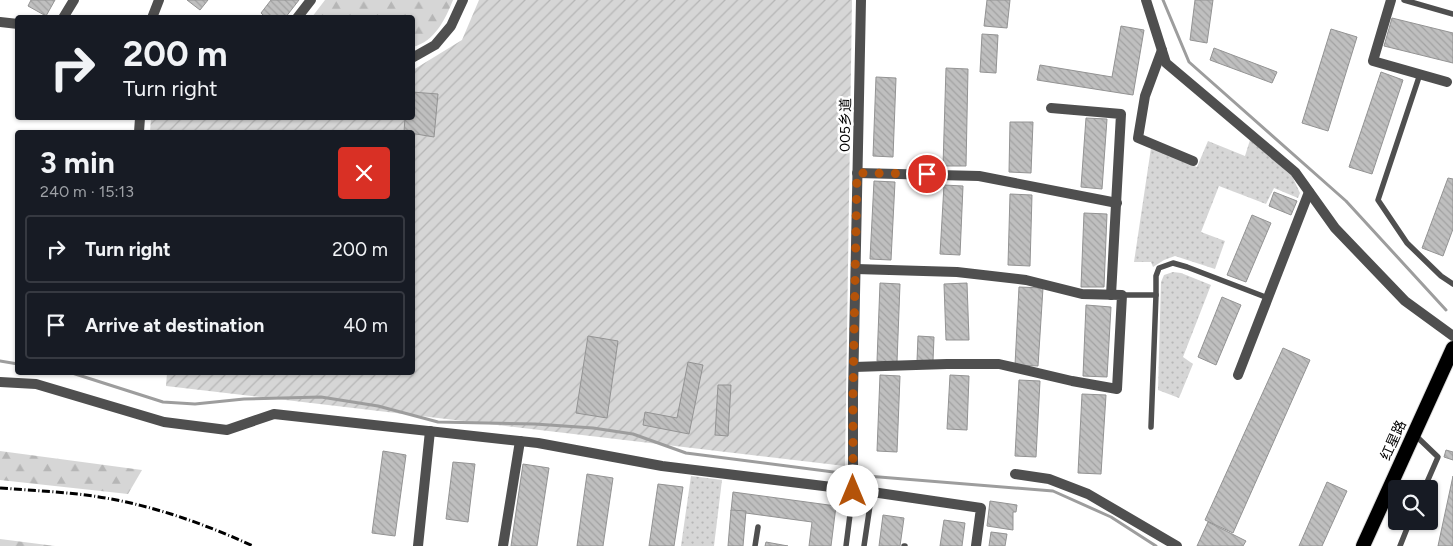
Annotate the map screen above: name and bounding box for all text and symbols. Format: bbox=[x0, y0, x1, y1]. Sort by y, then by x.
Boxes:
text: 200 m bbox=[123, 33, 227, 75]
icon: right bbox=[40, 35, 105, 100]
text: Turn right bbox=[123, 75, 218, 102]
street label: 005乡道 bbox=[837, 98, 854, 152]
text: 3 min bbox=[40, 144, 115, 181]
button: close bbox=[338, 147, 390, 199]
pin bbox=[906, 153, 948, 195]
icon: arrive bbox=[913, 160, 941, 188]
text: 240 m · 15:13 bbox=[40, 182, 134, 201]
icon: right bbox=[42, 235, 70, 263]
text: Turn right bbox=[85, 238, 171, 261]
text: 200 m bbox=[332, 238, 388, 261]
icon: arrive bbox=[42, 311, 70, 339]
text: Arrive at destination bbox=[85, 314, 264, 337]
text: 40 m bbox=[343, 314, 388, 337]
street label: 红星路 bbox=[1377, 418, 1410, 463]
position arrow bbox=[826, 464, 878, 516]
map controls bbox=[1388, 480, 1438, 530]
button: search bbox=[1388, 480, 1438, 530]

